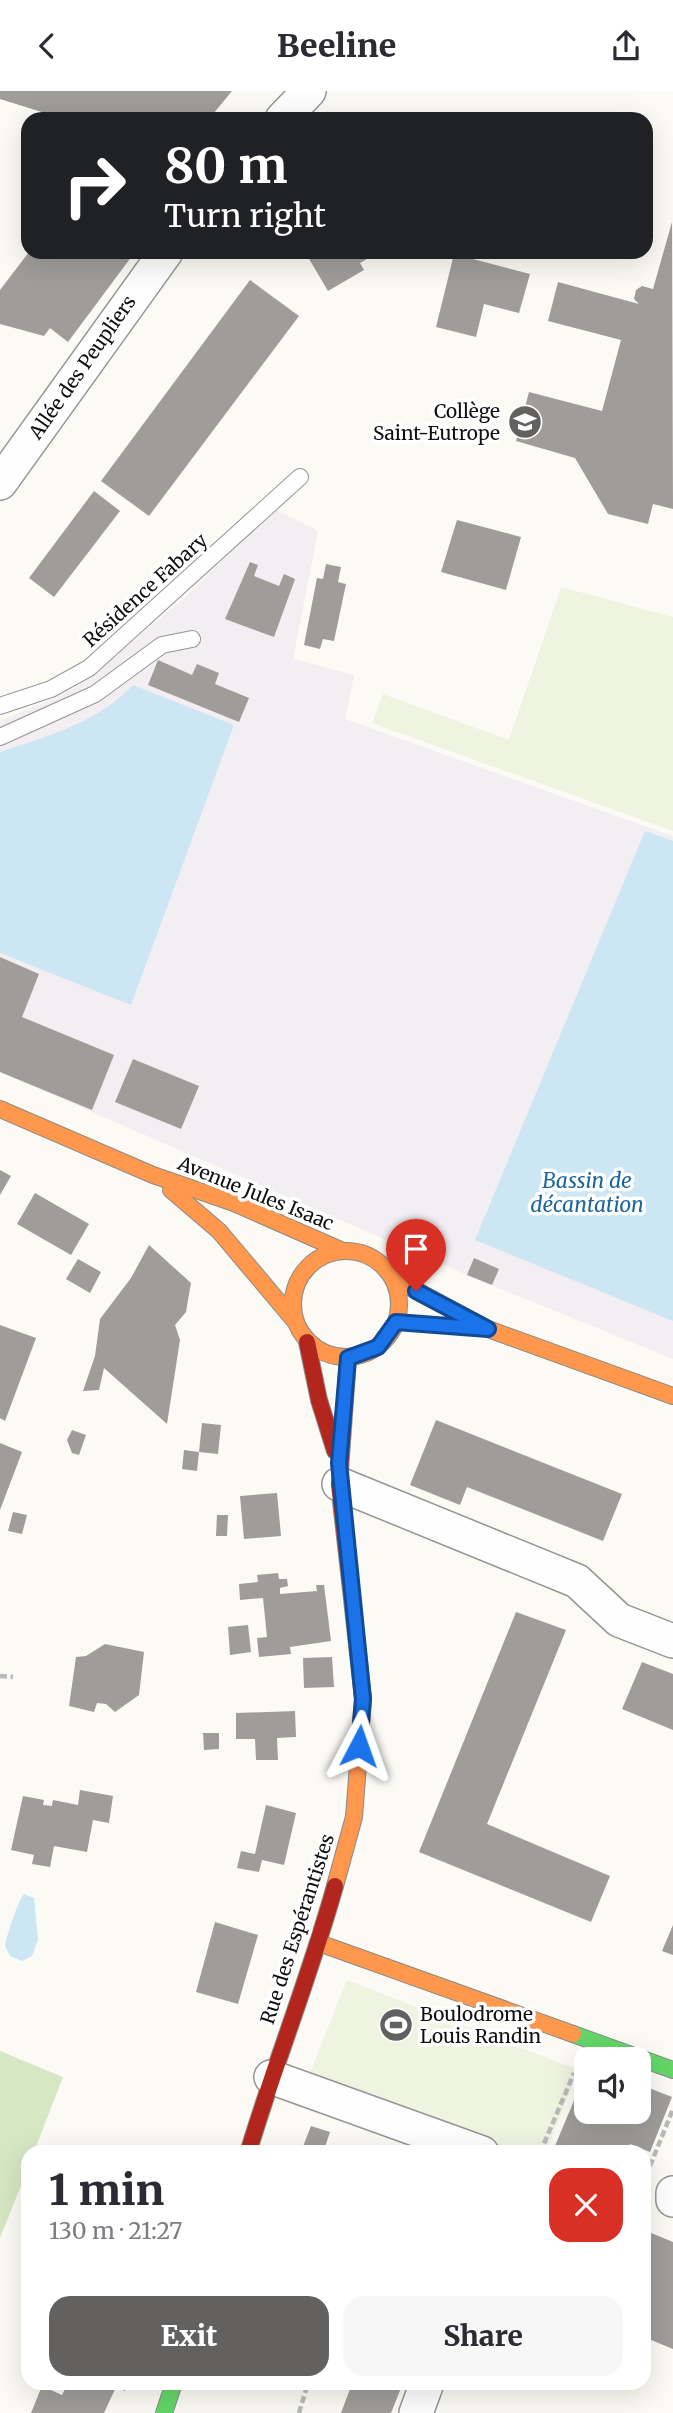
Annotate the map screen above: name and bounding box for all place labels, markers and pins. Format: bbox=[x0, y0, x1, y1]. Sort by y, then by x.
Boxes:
place label: Collège Saint-Eutrope bbox=[373, 399, 500, 445]
school or university icon: Collège Saint-Eutrope bbox=[506, 403, 544, 441]
pin bbox=[386, 1219, 446, 1291]
place label: Boulodrome Louis Randin bbox=[420, 2002, 542, 2048]
sports icon: Boulodrome Louis Randin bbox=[377, 2006, 415, 2044]

